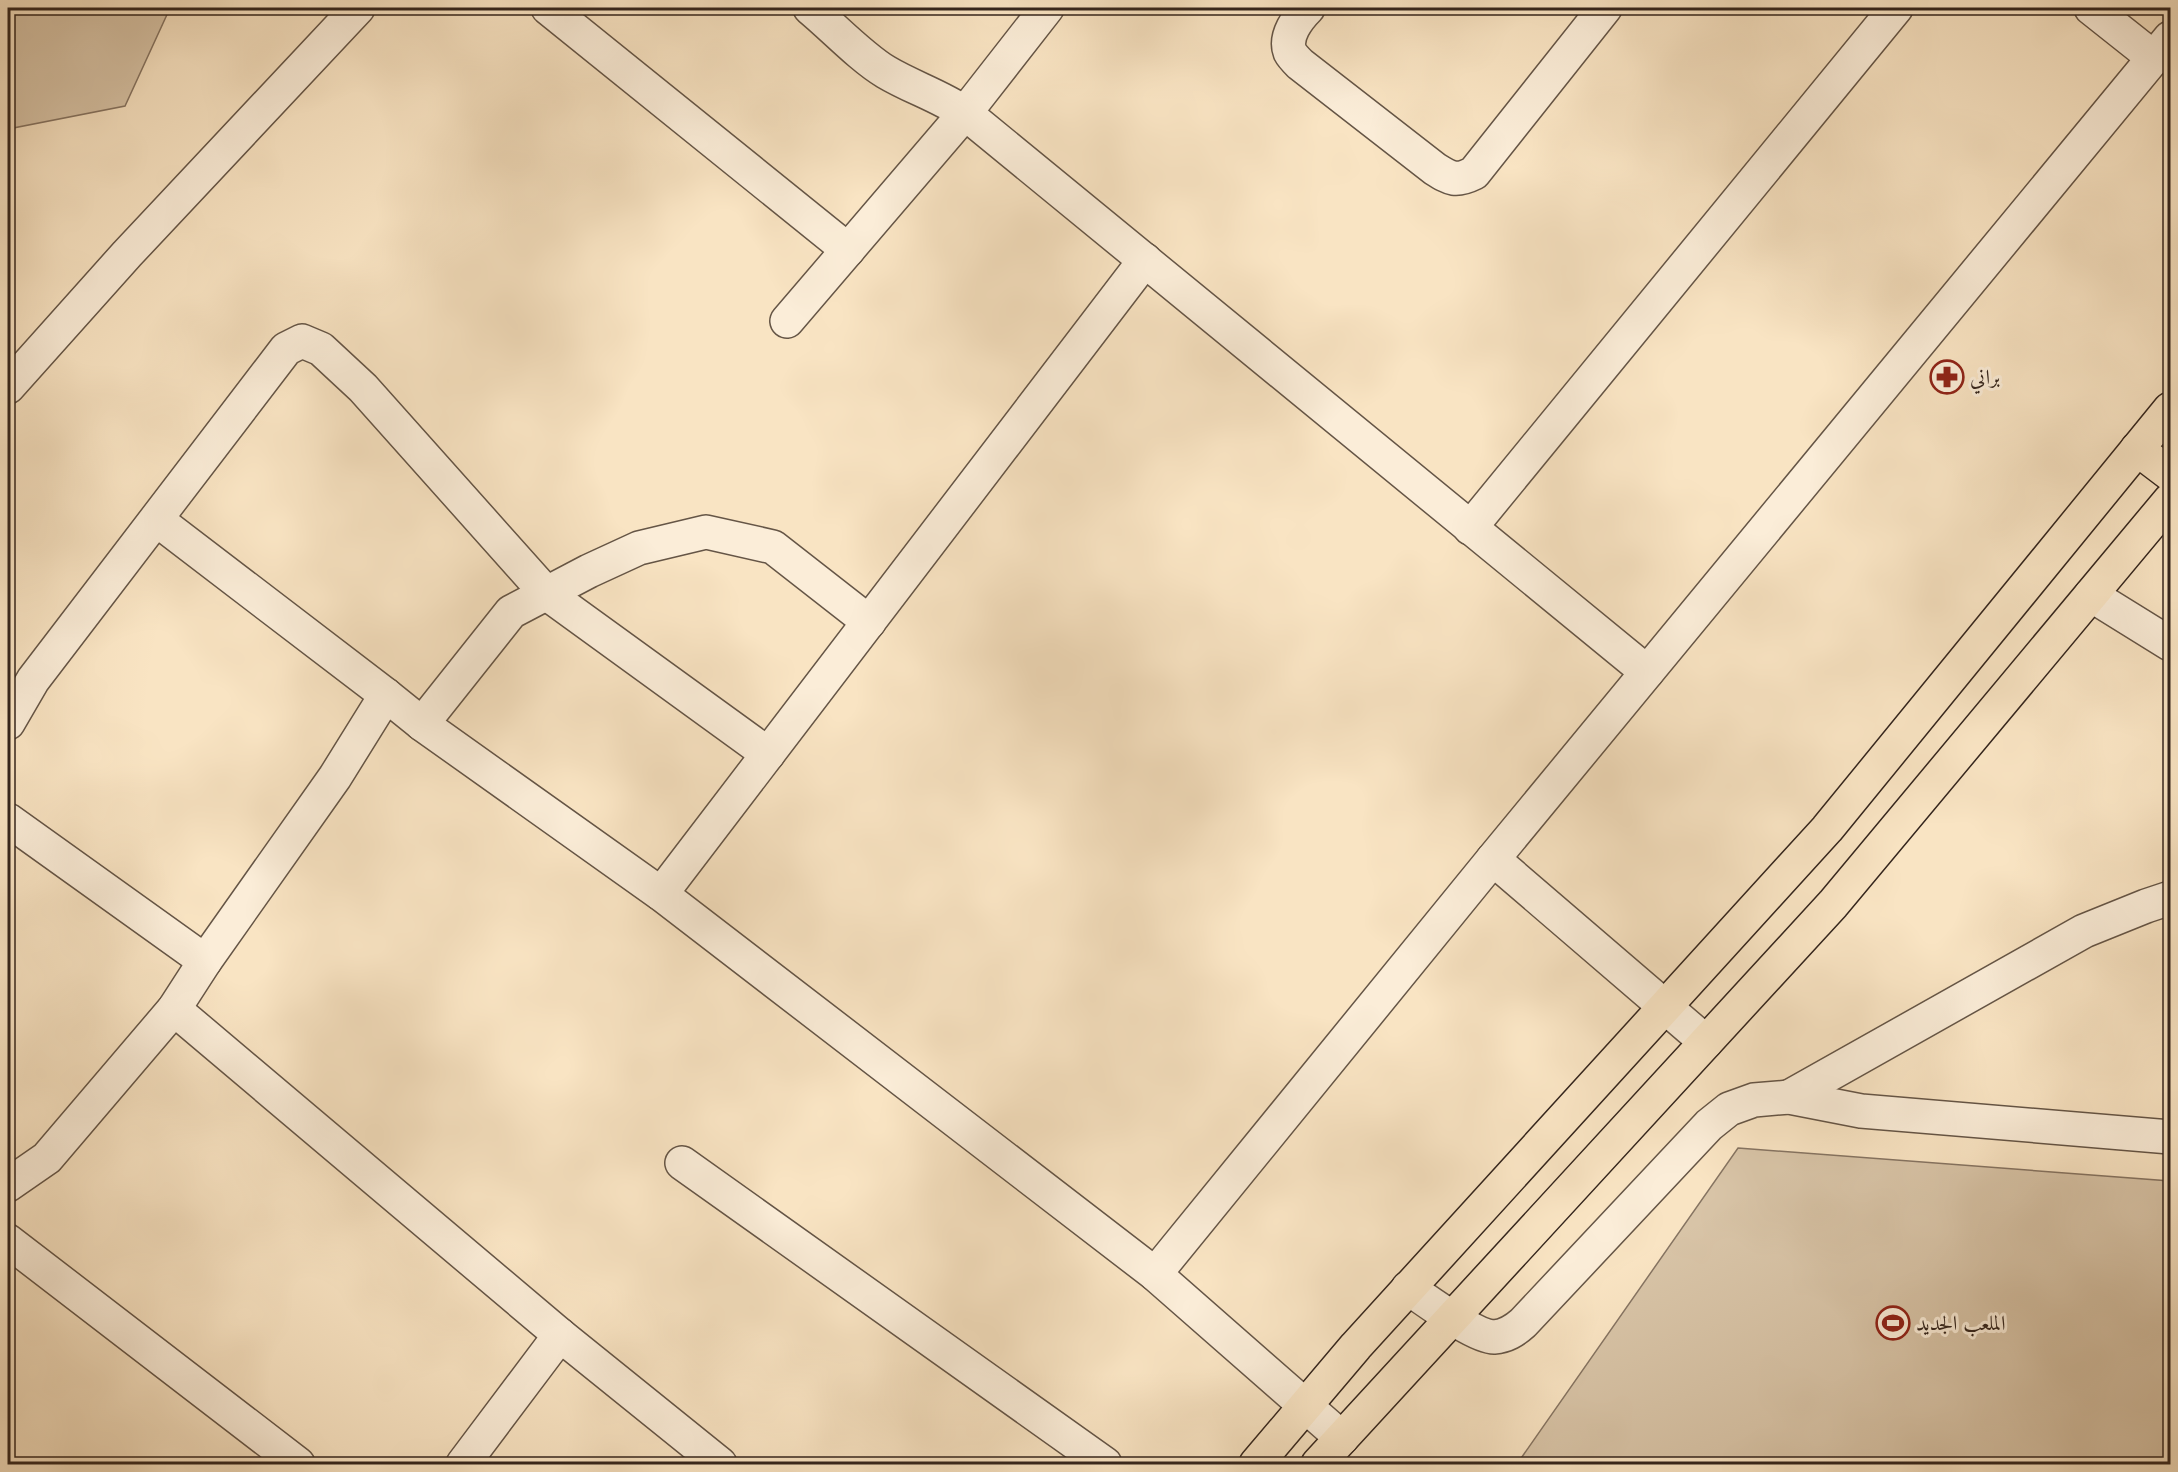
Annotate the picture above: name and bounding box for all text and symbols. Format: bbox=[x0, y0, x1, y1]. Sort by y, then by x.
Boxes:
pharmacy icon: براني bbox=[1929, 359, 1965, 395]
place label: براني bbox=[1970, 368, 2000, 394]
sports icon: الملعب الجديد bbox=[1875, 1305, 1911, 1341]
place label: الملعب الجديد bbox=[1916, 1314, 2006, 1337]

